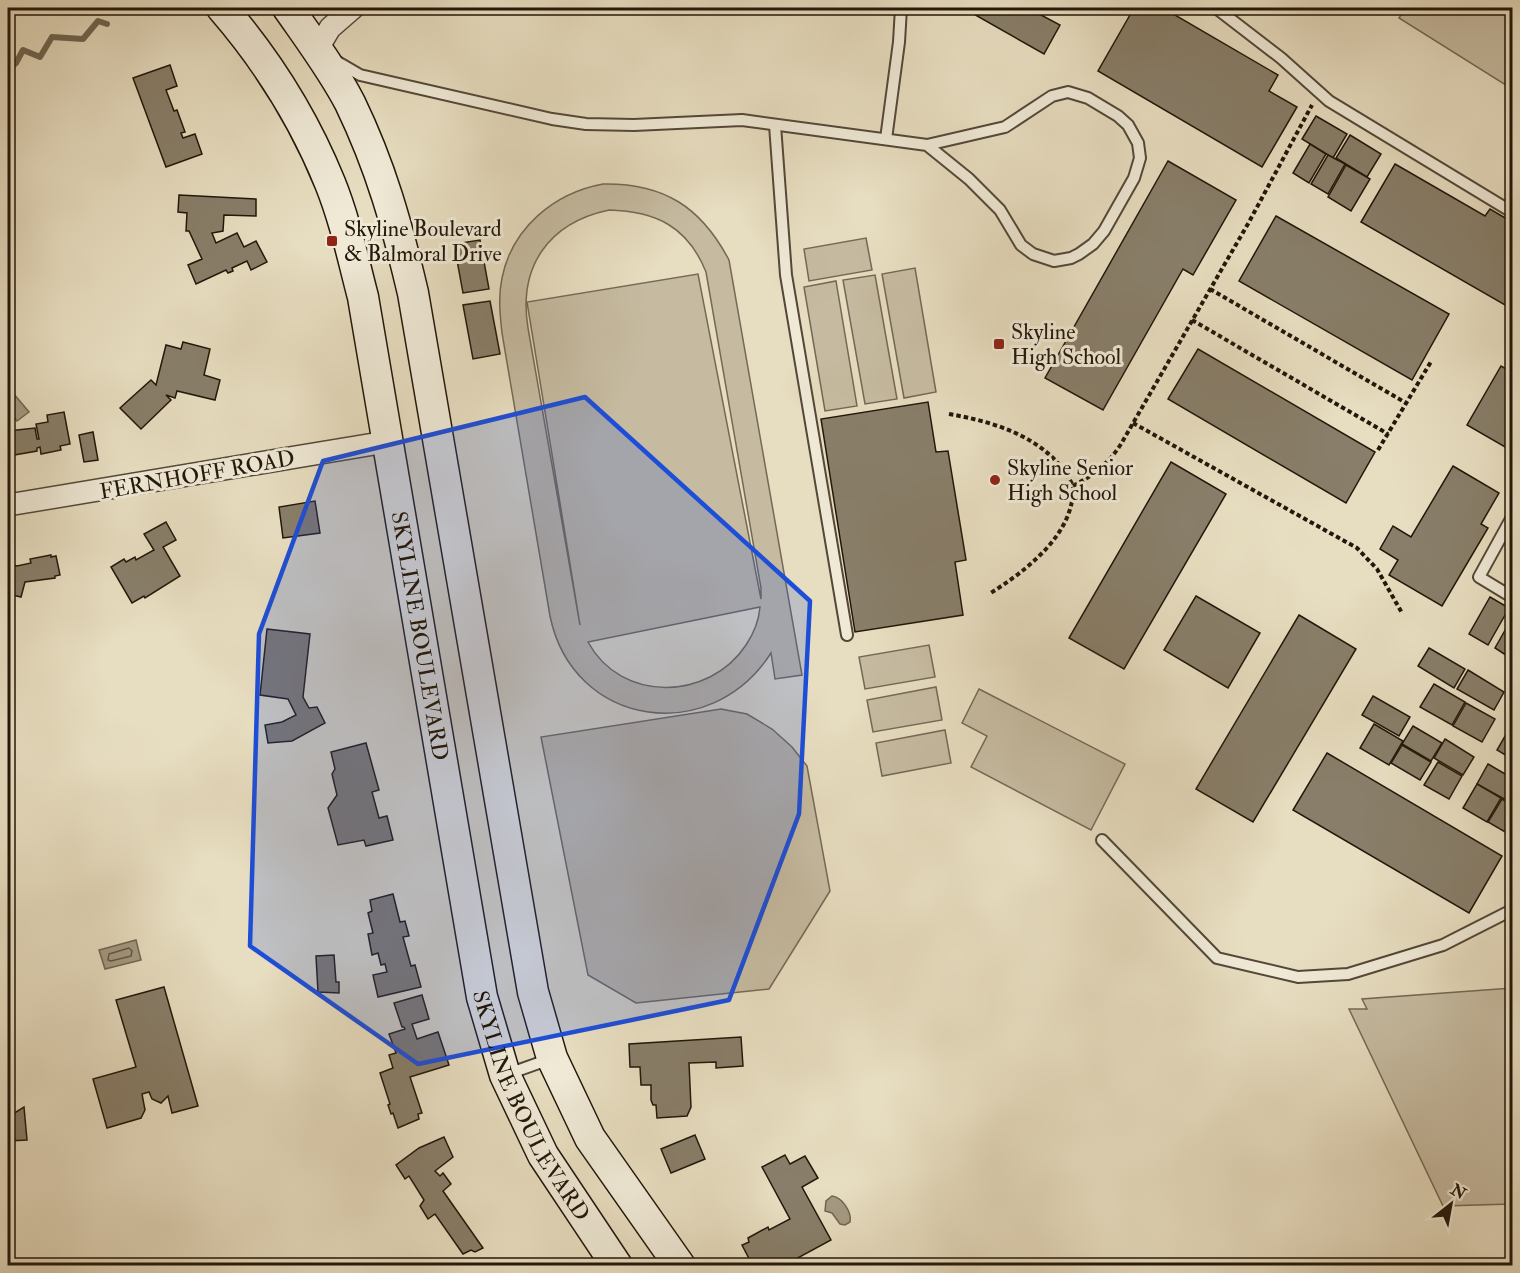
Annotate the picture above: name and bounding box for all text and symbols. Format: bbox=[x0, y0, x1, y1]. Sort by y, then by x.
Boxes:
place label: Skyline Boulevard & Balmoral Drive bbox=[344, 215, 502, 268]
marker: Skyline Boulevard & Balmoral Drive bbox=[325, 234, 339, 248]
place label: Skyline High School bbox=[1011, 318, 1122, 371]
marker: Skyline High School bbox=[992, 337, 1006, 351]
street label: FERNHOFF ROAD bbox=[97, 444, 297, 506]
place label: Skyline Senior High School bbox=[1007, 454, 1134, 507]
marker: Skyline Senior High School bbox=[988, 473, 1002, 487]
street label: SKYLINE BOULEVARD bbox=[385, 509, 455, 763]
street label: SKYLINE BOULEVARD bbox=[466, 988, 596, 1226]
north arrow bbox=[1421, 1174, 1481, 1234]
text: N bbox=[1446, 1179, 1470, 1205]

